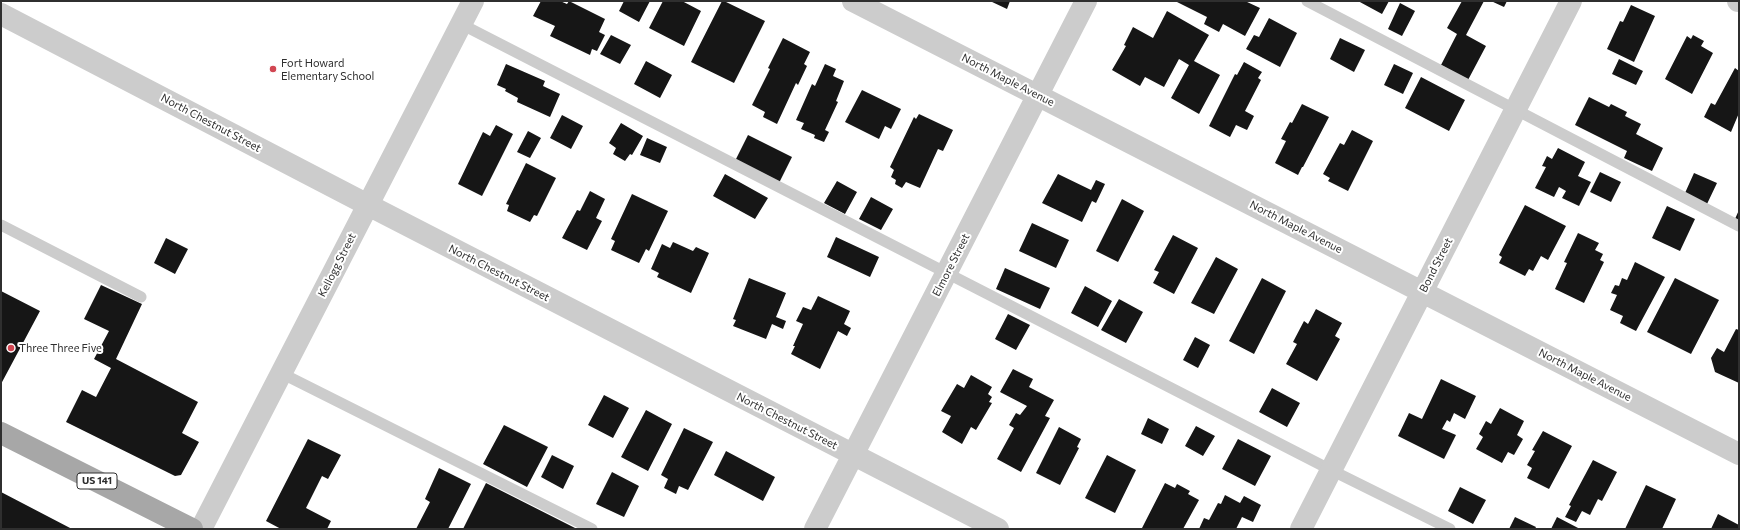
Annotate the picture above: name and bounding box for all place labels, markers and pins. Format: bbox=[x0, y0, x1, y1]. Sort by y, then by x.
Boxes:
place label: Fort Howard Elementary School bbox=[281, 56, 374, 82]
marker: Fort Howard Elementary School bbox=[268, 64, 278, 74]
place label: Three Three Five bbox=[19, 341, 102, 355]
marker: Three Three Five bbox=[6, 343, 16, 353]

